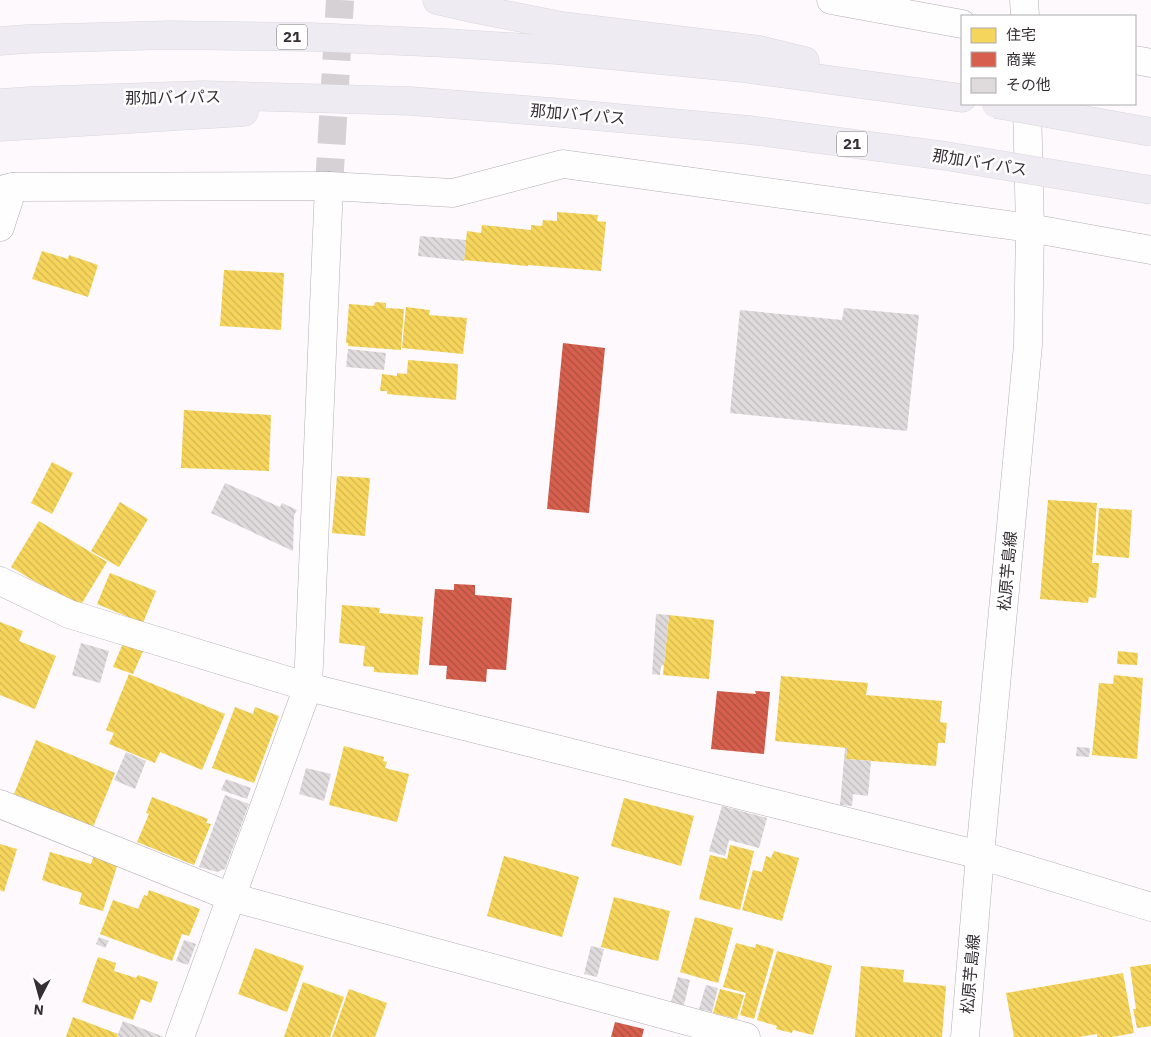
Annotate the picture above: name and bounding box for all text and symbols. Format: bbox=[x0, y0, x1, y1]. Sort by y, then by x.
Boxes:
legend bbox=[961, 15, 1136, 105]
road number: 21 bbox=[277, 24, 307, 50]
text: 住宅 bbox=[1006, 25, 1036, 44]
text: 商業 bbox=[1006, 50, 1036, 69]
text: その他 bbox=[1006, 75, 1051, 94]
street label: 那加バイパス bbox=[125, 86, 221, 108]
street label: 那加バイパス bbox=[529, 100, 627, 128]
road number: 21 bbox=[837, 132, 867, 156]
street label: 那加バイパス bbox=[931, 145, 1029, 179]
street label: 松原芋島線 bbox=[994, 530, 1020, 612]
street label: 松原芋島線 bbox=[957, 933, 983, 1015]
north arrow bbox=[15, 972, 65, 1022]
text: N bbox=[33, 1000, 45, 1019]

